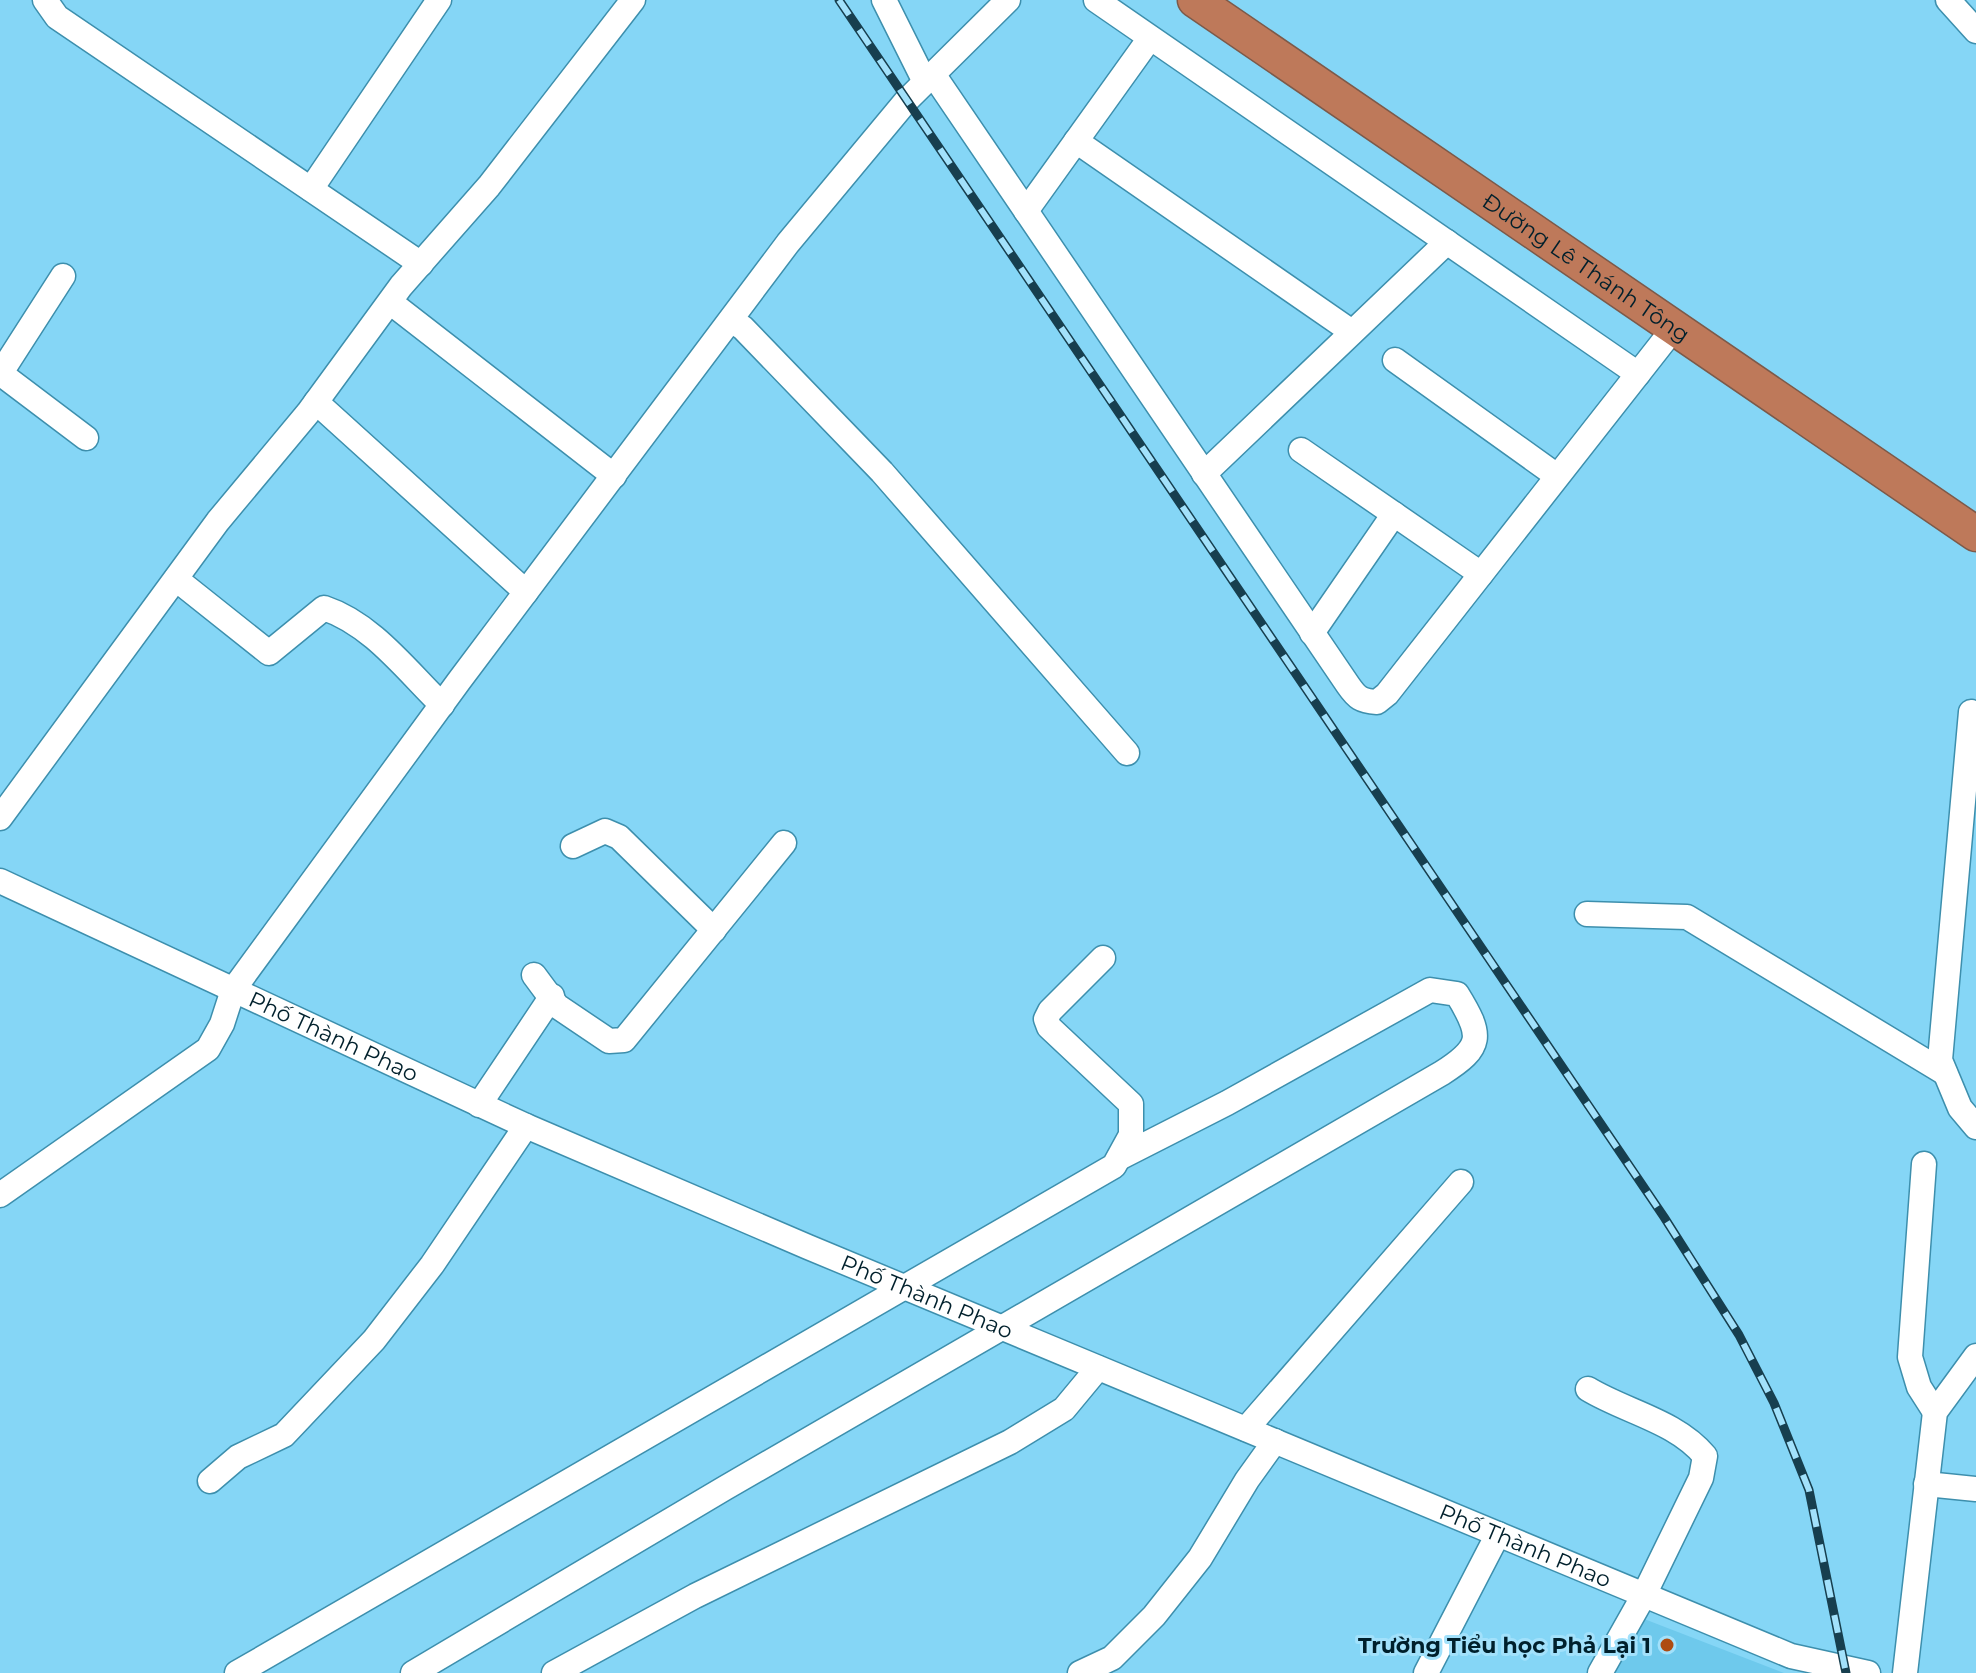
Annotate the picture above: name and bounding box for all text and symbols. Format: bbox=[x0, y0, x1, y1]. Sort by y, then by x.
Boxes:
street label: Đường Lê Thánh Tông bbox=[1477, 187, 1695, 348]
street label: Phố Thành Phao bbox=[245, 985, 423, 1087]
street label: Phố Thành Phao bbox=[837, 1249, 1017, 1344]
street label: Phố Thành Phao bbox=[1435, 1498, 1615, 1593]
place label: Trường Tiểu học Phả Lại 1 bbox=[1358, 1632, 1651, 1659]
marker: Trường Tiểu học Phả Lại 1 bbox=[1658, 1636, 1676, 1654]

